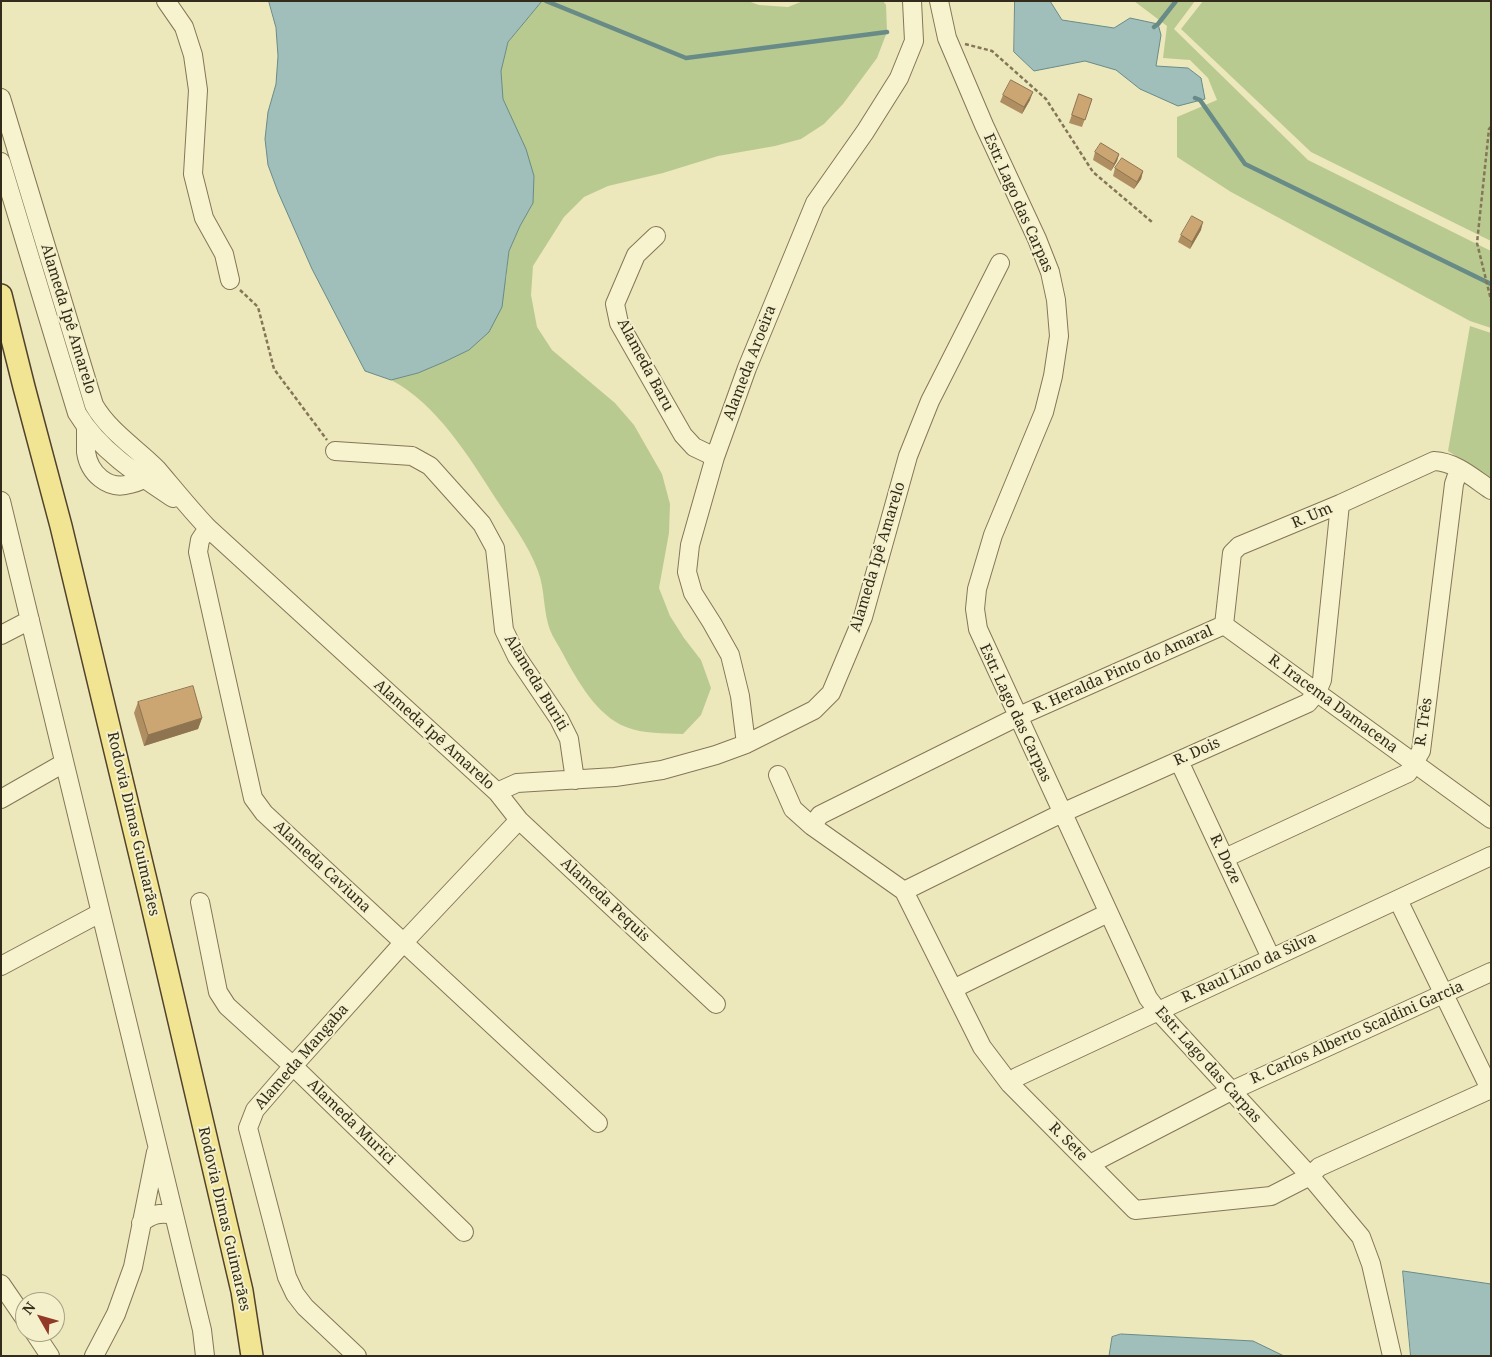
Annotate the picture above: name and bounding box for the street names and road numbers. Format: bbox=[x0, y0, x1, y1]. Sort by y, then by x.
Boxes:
street label: Estr. Lago das Carpas bbox=[979, 131, 1057, 275]
street label: Alameda Ipê Amarelo bbox=[37, 242, 99, 396]
street label: Alameda Aroeira bbox=[720, 303, 780, 423]
street label: Alameda Baru bbox=[613, 316, 677, 414]
street label: Alameda Ipê Amarelo bbox=[847, 480, 909, 634]
street label: R. Um bbox=[1289, 499, 1335, 533]
street label: R. Heralda Pinto do Amaral bbox=[1030, 622, 1216, 718]
street label: Alameda Buriti bbox=[500, 632, 572, 734]
street label: Estr. Lago das Carpas bbox=[975, 641, 1055, 785]
street label: R. Iracema Damacena bbox=[1265, 651, 1401, 757]
street label: Alameda Ipê Amarelo bbox=[370, 676, 498, 794]
street label: R. Três bbox=[1412, 697, 1436, 747]
street label: Rodovia Dimas Guimarães bbox=[103, 730, 163, 918]
street label: R. Dois bbox=[1171, 734, 1223, 770]
street label: Alameda Caviuna bbox=[270, 817, 374, 917]
street label: R. Doze bbox=[1206, 831, 1244, 887]
street label: Alameda Pequis bbox=[557, 854, 653, 946]
street label: R. Raul Lino da Silva bbox=[1179, 929, 1319, 1007]
street label: R. Carlos Alberto Scaldini Garcia bbox=[1248, 978, 1466, 1088]
street label: Alameda Mangaba bbox=[251, 1001, 353, 1113]
street label: Estr. Lago das Carpas bbox=[1151, 1003, 1265, 1127]
street label: Alameda Murici bbox=[303, 1076, 399, 1168]
street label: R. Sete bbox=[1045, 1119, 1091, 1165]
street label: Rodovia Dimas Guimarães bbox=[194, 1125, 254, 1313]

